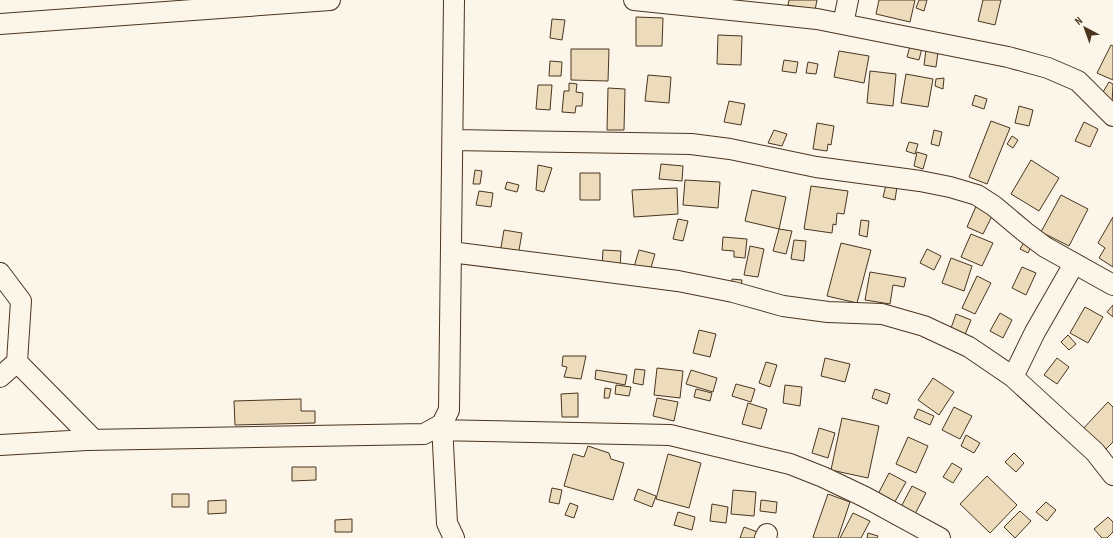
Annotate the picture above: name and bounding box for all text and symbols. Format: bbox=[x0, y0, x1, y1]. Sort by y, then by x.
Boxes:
north arrow bbox=[1065, 8, 1105, 48]
text: N bbox=[1072, 14, 1085, 28]

